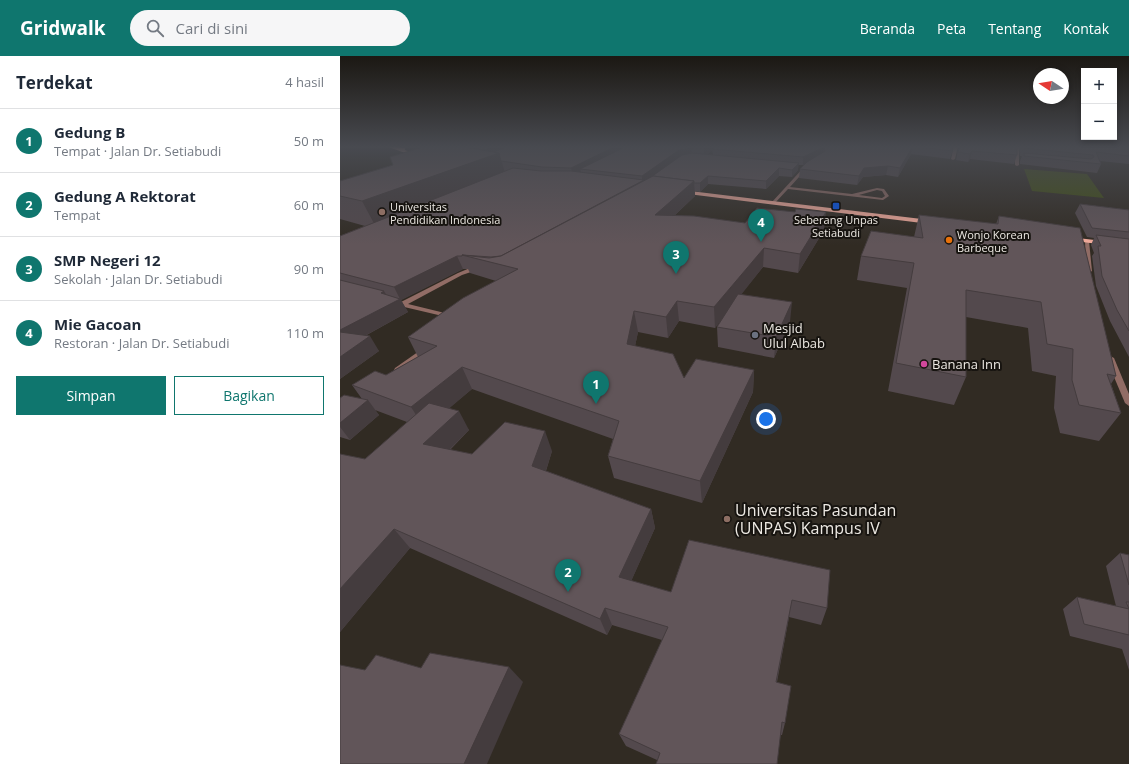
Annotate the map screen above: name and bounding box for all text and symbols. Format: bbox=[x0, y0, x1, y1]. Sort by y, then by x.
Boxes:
search box bbox=[130, 10, 410, 46]
text: Gridwalk bbox=[20, 15, 106, 41]
icon: search bbox=[144, 17, 166, 39]
text: Cari di sini bbox=[176, 18, 248, 38]
text: Beranda bbox=[860, 19, 915, 38]
text: Peta bbox=[937, 19, 966, 38]
text: Tentang bbox=[988, 19, 1041, 38]
text: Kontak bbox=[1063, 19, 1109, 38]
north arrow bbox=[1033, 68, 1069, 104]
map controls bbox=[1081, 68, 1117, 140]
button: + bbox=[1081, 68, 1117, 104]
text: Terdekat bbox=[16, 71, 93, 94]
text: 4 hasil bbox=[285, 73, 324, 91]
button: − bbox=[1081, 104, 1117, 140]
text: Gedung B bbox=[54, 122, 125, 142]
text: 1 bbox=[25, 132, 33, 150]
text: 50 m bbox=[294, 132, 324, 150]
text: Tempat · Jalan Dr. Setiabudi bbox=[54, 142, 221, 160]
text: Gedung A Rektorat bbox=[54, 186, 196, 206]
text: 2 bbox=[25, 196, 33, 214]
text: 60 m bbox=[294, 196, 324, 214]
place label: Universitas Pendidikan Indonesia bbox=[390, 199, 500, 227]
marker: Seberang Unpas Setiabudi bbox=[831, 201, 841, 211]
text: Tempat bbox=[54, 206, 100, 224]
marker: Universitas Pendidikan Indonesia bbox=[377, 207, 387, 217]
pin: 4 bbox=[748, 209, 774, 242]
place label: Seberang Unpas Setiabudi bbox=[794, 212, 878, 240]
place label: Wonjo Korean Barbeque bbox=[957, 227, 1030, 255]
marker: Wonjo Korean Barbeque bbox=[944, 235, 954, 245]
pin: 3 bbox=[663, 241, 689, 274]
text: SMP Negeri 12 bbox=[54, 250, 161, 270]
text: 3 bbox=[25, 260, 33, 278]
text: 90 m bbox=[294, 260, 324, 278]
text: Sekolah · Jalan Dr. Setiabudi bbox=[54, 270, 223, 288]
text: Mie Gacoan bbox=[54, 314, 141, 334]
place label: Mesjid Ulul Albab bbox=[763, 319, 825, 352]
text: 4 bbox=[25, 324, 33, 342]
text: 110 m bbox=[286, 324, 324, 342]
marker: Mesjid Ulul Albab bbox=[750, 330, 760, 340]
text: Restoran · Jalan Dr. Setiabudi bbox=[54, 334, 230, 352]
place label: Banana Inn bbox=[932, 355, 1001, 373]
marker: Banana Inn bbox=[919, 359, 929, 369]
pin: 1 bbox=[583, 371, 609, 404]
button: Simpan bbox=[16, 376, 166, 415]
button: Bagikan bbox=[174, 376, 324, 415]
your location bbox=[756, 409, 776, 429]
place label: Universitas Pasundan (UNPAS) Kampus IV bbox=[735, 499, 896, 539]
marker: Universitas Pasundan (UNPAS) Kampus IV bbox=[722, 514, 732, 524]
pin: 2 bbox=[555, 559, 581, 592]

